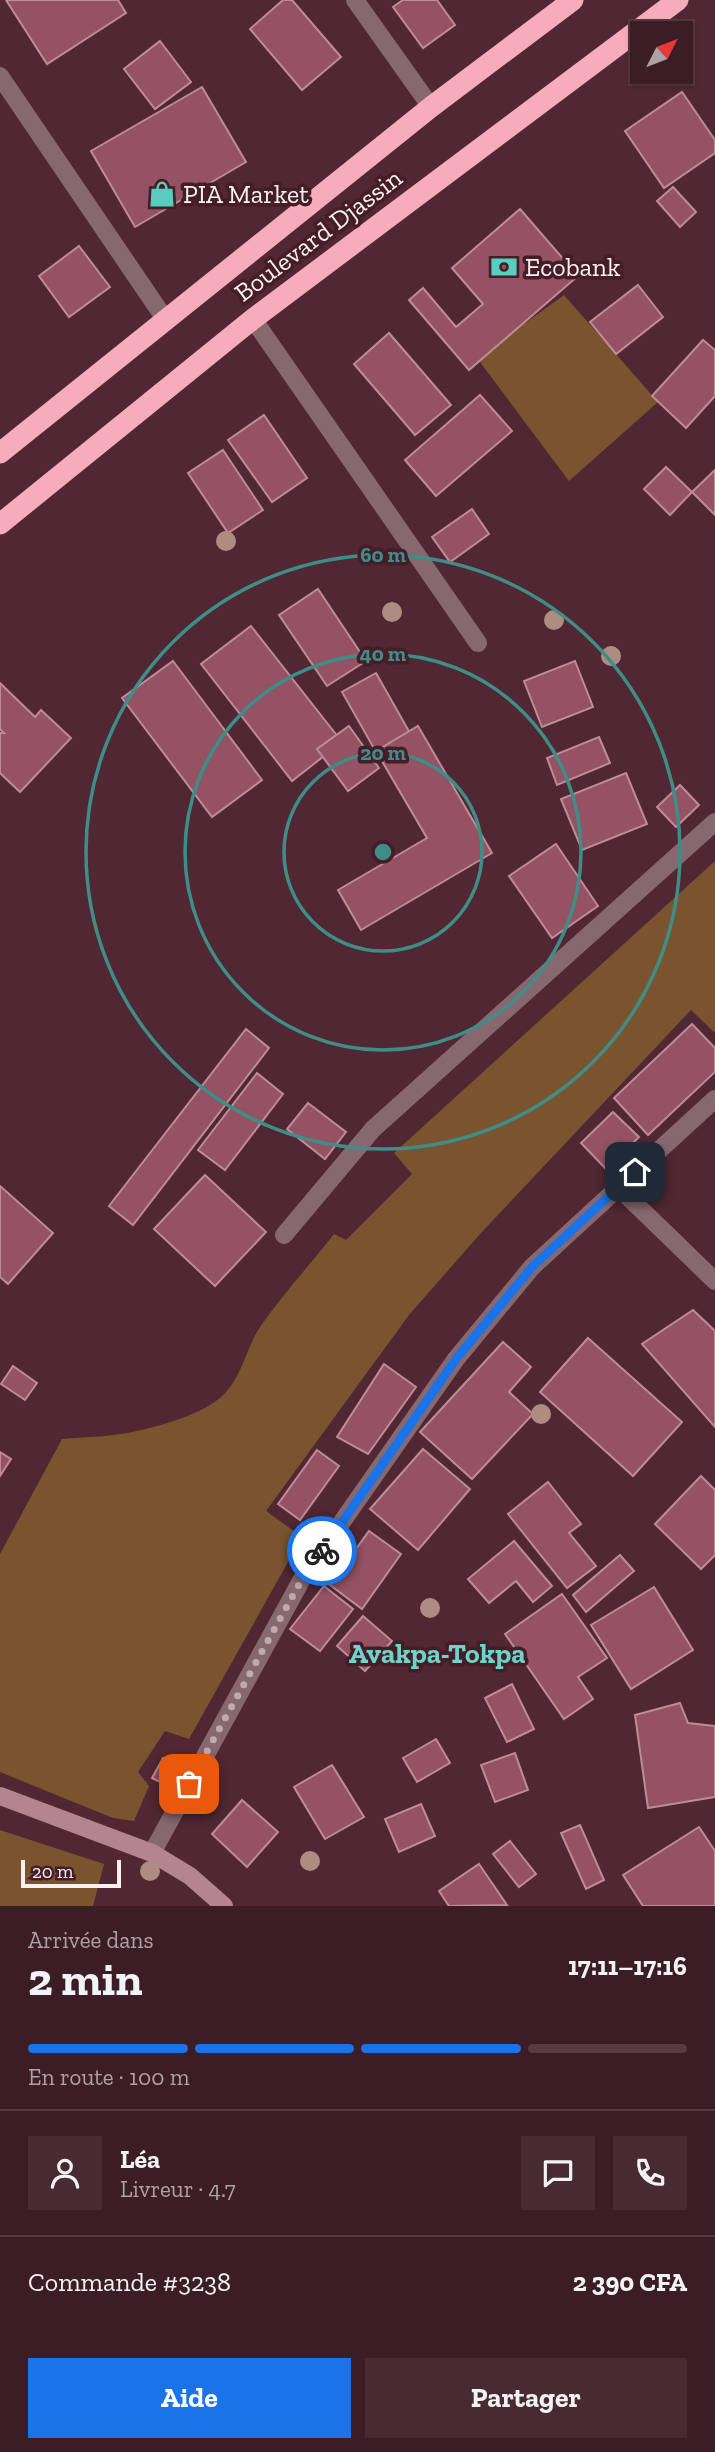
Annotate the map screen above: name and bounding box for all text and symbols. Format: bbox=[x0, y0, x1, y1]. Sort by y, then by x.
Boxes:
north arrow bbox=[630, 21, 693, 84]
map controls bbox=[630, 21, 693, 84]
street label: Boulevard Djassin bbox=[228, 162, 408, 308]
place label: PIA Market bbox=[183, 178, 309, 210]
shop icon: PIA Market bbox=[147, 179, 177, 209]
place label: Ecobank bbox=[525, 251, 621, 283]
bank icon: Ecobank bbox=[489, 252, 519, 282]
text: 60 m bbox=[360, 542, 406, 567]
text: 40 m bbox=[360, 641, 407, 666]
text: 20 m bbox=[360, 740, 406, 765]
centre of rings bbox=[371, 840, 395, 864]
pin bbox=[605, 1142, 665, 1202]
icon: home bbox=[616, 1153, 654, 1191]
courier bbox=[287, 1516, 357, 1586]
icon: bike bbox=[303, 1532, 341, 1570]
district label: Avakpa-Tokpa bbox=[349, 1637, 525, 1670]
pin bbox=[159, 1754, 219, 1814]
icon: bag bbox=[170, 1765, 208, 1803]
scale bar bbox=[21, 1857, 121, 1889]
text: 20 m bbox=[32, 1860, 73, 1883]
text: Arrivée dans bbox=[28, 1926, 154, 1954]
text: 17:11–17:16 bbox=[568, 1950, 687, 1982]
text: 2 min bbox=[28, 1952, 143, 2007]
text: En route · 100 m bbox=[28, 2063, 190, 2091]
button: person bbox=[28, 2136, 102, 2210]
button: chat bbox=[521, 2136, 595, 2210]
button: phone bbox=[613, 2136, 687, 2210]
text: Léa bbox=[120, 2143, 160, 2175]
text: Livreur · 4.7 bbox=[120, 2175, 235, 2203]
text: Commande #3238 bbox=[28, 2266, 231, 2298]
text: 2 390 CFA bbox=[573, 2266, 687, 2298]
button: Aide bbox=[28, 2358, 351, 2438]
button: Partager bbox=[365, 2358, 687, 2438]

